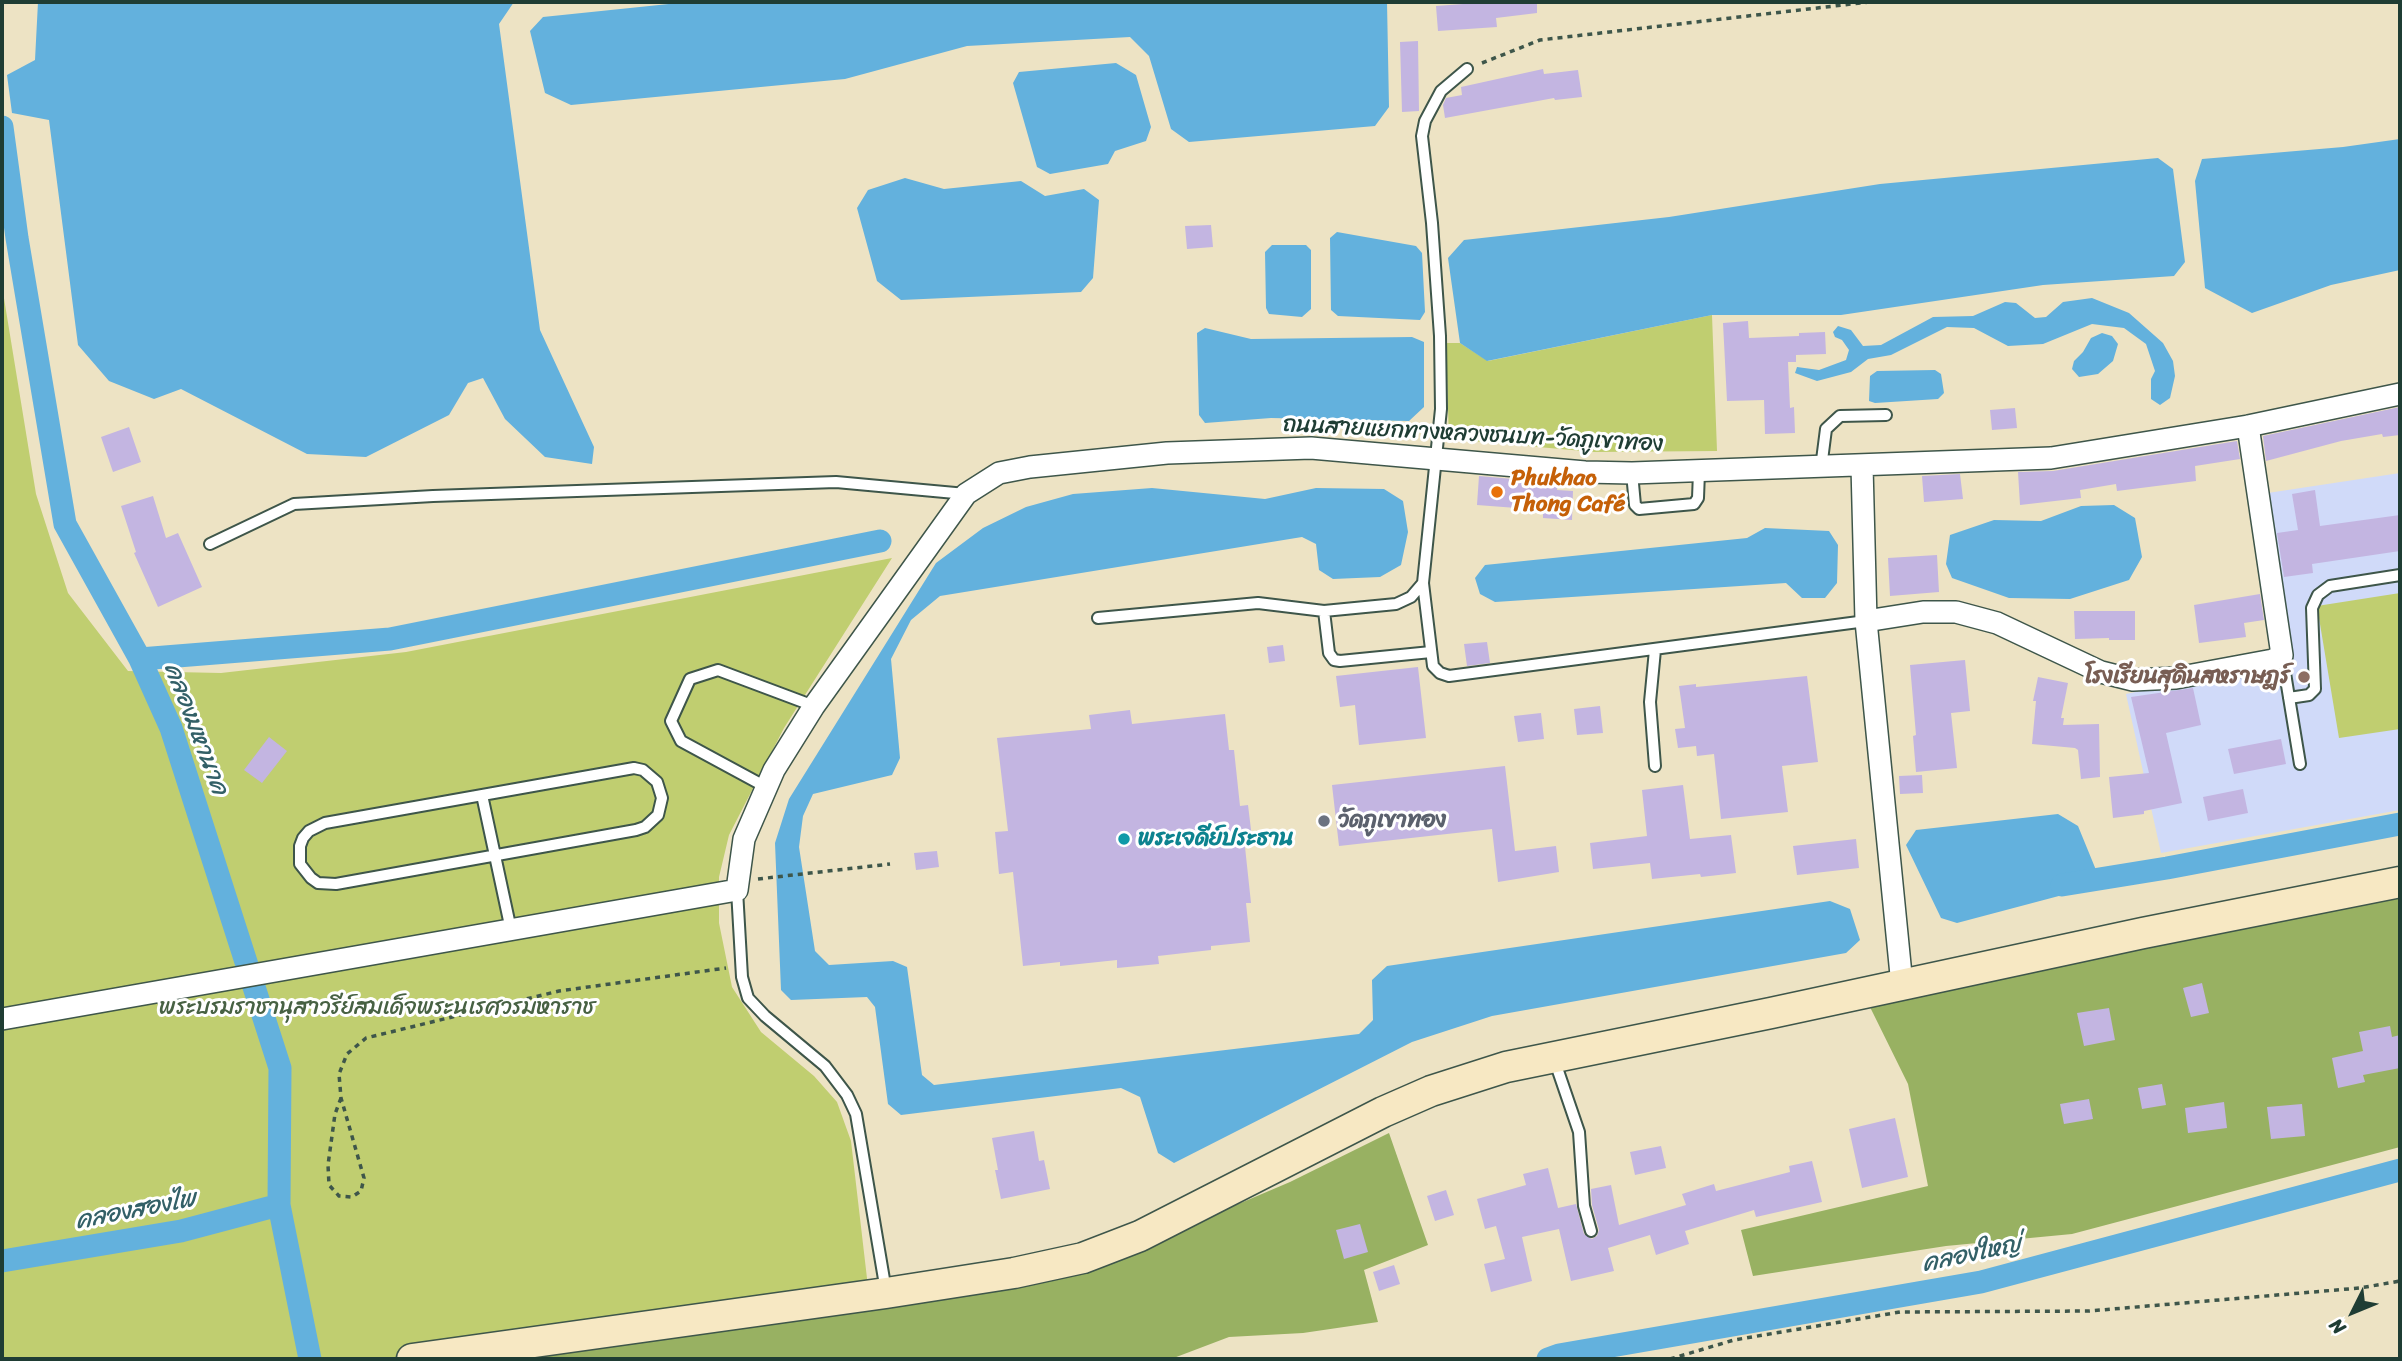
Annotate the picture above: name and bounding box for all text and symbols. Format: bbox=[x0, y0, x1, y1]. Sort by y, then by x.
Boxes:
street label: ถนนสายแยกทางหลวงชนบท-วัดภูเขาทอง bbox=[1282, 411, 1664, 459]
place label: Phukhao Thong Café bbox=[1511, 465, 1625, 519]
marker: Phukhao Thong Café bbox=[1489, 484, 1505, 500]
water label: คลองมหานาค bbox=[157, 659, 233, 799]
place label: โรงเรียนสุดินสหราษฎร์ bbox=[2084, 663, 2290, 691]
marker: โรงเรียนสุดินสหราษฎร์ bbox=[2296, 669, 2312, 685]
place label: วัดภูเขาทอง bbox=[1338, 807, 1446, 835]
marker: วัดภูเขาทอง bbox=[1316, 813, 1332, 829]
place label: พระเจดีย์ประธาน bbox=[1138, 825, 1294, 853]
marker: พระเจดีย์ประธาน bbox=[1116, 831, 1132, 847]
park label: พระบรมราชานุสาวรีย์สมเด็จพระนเรศวรมหาราช bbox=[159, 994, 595, 1022]
water label: คลองสองไพ bbox=[73, 1185, 199, 1237]
water label: คลองใหญ่ bbox=[1920, 1230, 2024, 1280]
north arrow bbox=[2318, 1277, 2388, 1347]
text: N bbox=[2321, 1311, 2354, 1343]

